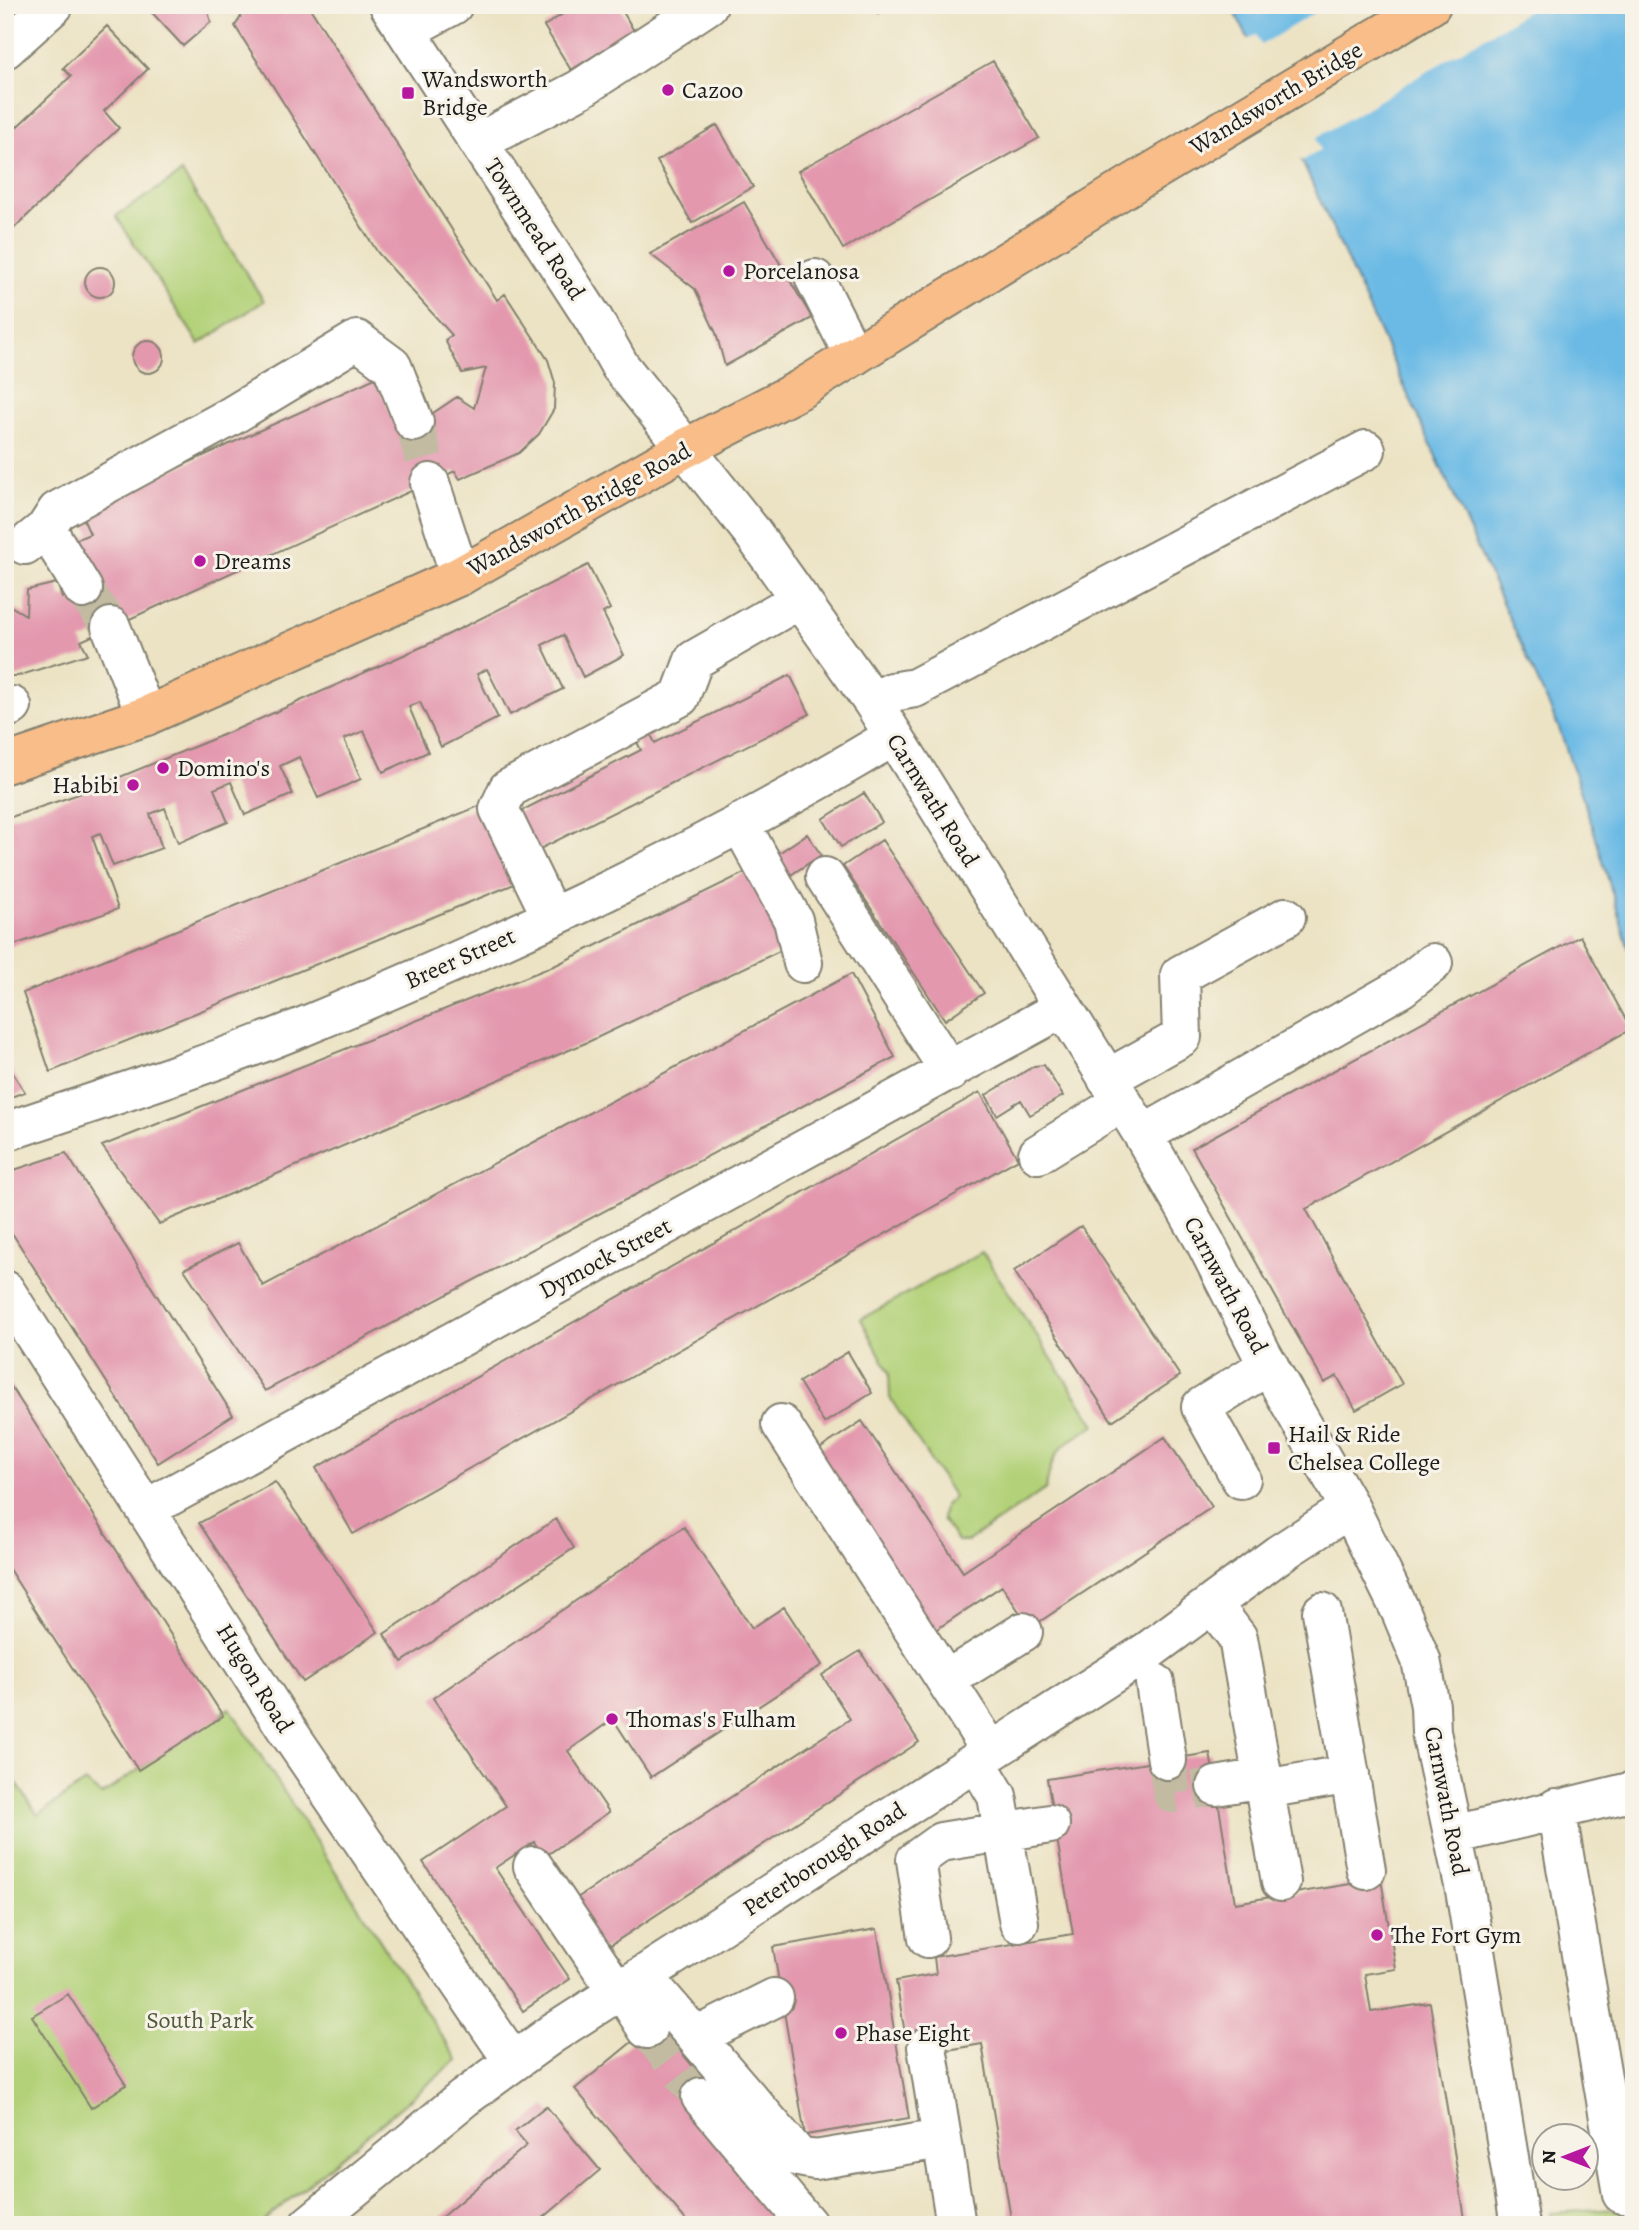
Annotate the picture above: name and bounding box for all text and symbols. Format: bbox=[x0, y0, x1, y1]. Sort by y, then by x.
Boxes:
street label: Wandsworth Bridge bbox=[1183, 34, 1368, 163]
place label: Wandsworth Bridge bbox=[421, 63, 548, 123]
place label: Cazoo bbox=[682, 74, 743, 106]
marker: Cazoo bbox=[660, 82, 676, 98]
marker: Wandsworth Bridge bbox=[400, 85, 416, 101]
street label: Townmead Road bbox=[477, 152, 593, 306]
place label: Porcelanosa bbox=[743, 255, 860, 287]
marker: Porcelanosa bbox=[721, 263, 737, 279]
street label: Wandsworth Bridge Road bbox=[461, 434, 697, 584]
place label: Dreams bbox=[214, 545, 291, 577]
marker: Dreams bbox=[192, 553, 208, 569]
street label: Carnwath Road bbox=[879, 727, 987, 873]
place label: Domino's bbox=[177, 752, 270, 784]
marker: Domino's bbox=[155, 760, 171, 776]
place label: Habibi bbox=[52, 769, 119, 801]
marker: Habibi bbox=[125, 777, 141, 793]
street label: Breer Street bbox=[400, 919, 520, 997]
street label: Dymock Street bbox=[533, 1210, 677, 1306]
street label: Carnwath Road bbox=[1176, 1211, 1276, 1359]
place label: Hail & Ride Chelsea College bbox=[1288, 1418, 1440, 1478]
marker: Hail & Ride Chelsea College bbox=[1266, 1440, 1282, 1456]
street label: Hugon Road bbox=[209, 1617, 301, 1739]
place label: Thomas's Fulham bbox=[626, 1703, 796, 1735]
marker: Thomas's Fulham bbox=[604, 1711, 620, 1727]
street label: Carnwath Road bbox=[1417, 1724, 1477, 1878]
street label: Peterborough Road bbox=[736, 1794, 912, 1924]
place label: The Fort Gym bbox=[1391, 1919, 1522, 1951]
marker: The Fort Gym bbox=[1369, 1927, 1385, 1943]
park label: South Park bbox=[146, 2004, 254, 2036]
place label: Phase Eight bbox=[855, 2017, 970, 2049]
marker: Phase Eight bbox=[833, 2025, 849, 2041]
north arrow bbox=[1530, 2122, 1600, 2192]
text: N bbox=[1536, 2150, 1562, 2164]

